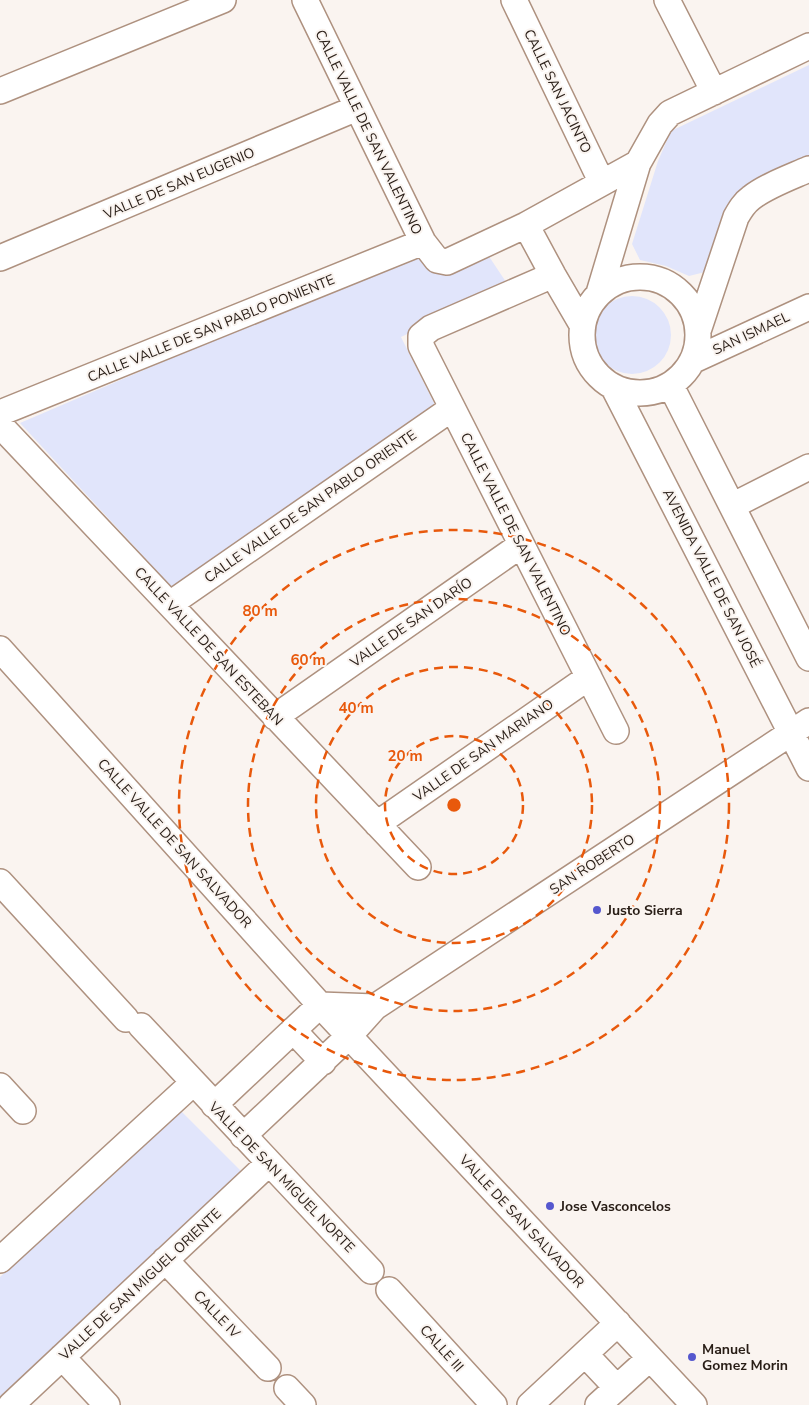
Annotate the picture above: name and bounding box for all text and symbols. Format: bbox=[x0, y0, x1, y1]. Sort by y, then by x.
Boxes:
street label: CALLE SAN JACINTO bbox=[519, 26, 596, 156]
street label: CALLE VALLE DE SAN VALENTINO bbox=[311, 27, 427, 238]
street label: VALLE DE SAN EUGENIO bbox=[100, 143, 258, 224]
street label: CALLE VALLE DE SAN PABLO PONIENTE bbox=[85, 270, 338, 387]
street label: SAN ISMAEL bbox=[710, 307, 793, 360]
street label: CALLE VALLE DE SAN PABLO ORIENTE bbox=[200, 425, 420, 587]
street label: CALLE VALLE DE SAN VALENTINO bbox=[456, 429, 575, 639]
street label: AVENIDA VALLE DE SAN JOSÉ bbox=[658, 486, 765, 671]
street label: CALLE VALLE DE SAN ESTEBAN bbox=[130, 563, 287, 730]
street label: VALLE DE SAN DARÍO bbox=[346, 573, 476, 672]
text: 80 m bbox=[242, 601, 278, 621]
text: 60 m bbox=[290, 650, 326, 670]
street label: VALLE DE SAN MARIANO bbox=[408, 695, 557, 807]
text: 40 m bbox=[338, 698, 374, 718]
text: 20 m bbox=[387, 746, 423, 766]
street label: CALLE VALLE DE SAN SALVADOR bbox=[93, 755, 256, 932]
centre of rings bbox=[445, 796, 463, 814]
street label: SAN ROBERTO bbox=[546, 830, 639, 899]
place label: Justo Sierra bbox=[606, 901, 683, 920]
marker: Justo Sierra bbox=[591, 904, 603, 916]
street label: VALLE DE SAN MIGUEL NORTE bbox=[204, 1097, 359, 1257]
street label: VALLE DE SAN SALVADOR bbox=[454, 1150, 588, 1292]
place label: Jose Vasconcelos bbox=[559, 1197, 671, 1216]
marker: Jose Vasconcelos bbox=[544, 1200, 556, 1212]
street label: VALLE DE SAN MIGUEL ORIENTE bbox=[54, 1204, 225, 1365]
street label: CALLE IV bbox=[189, 1286, 244, 1343]
street label: CALLE III bbox=[415, 1321, 468, 1376]
place label: Manuel Gomez Morin bbox=[702, 1340, 788, 1375]
marker: Manuel Gomez Morin bbox=[686, 1351, 698, 1363]

